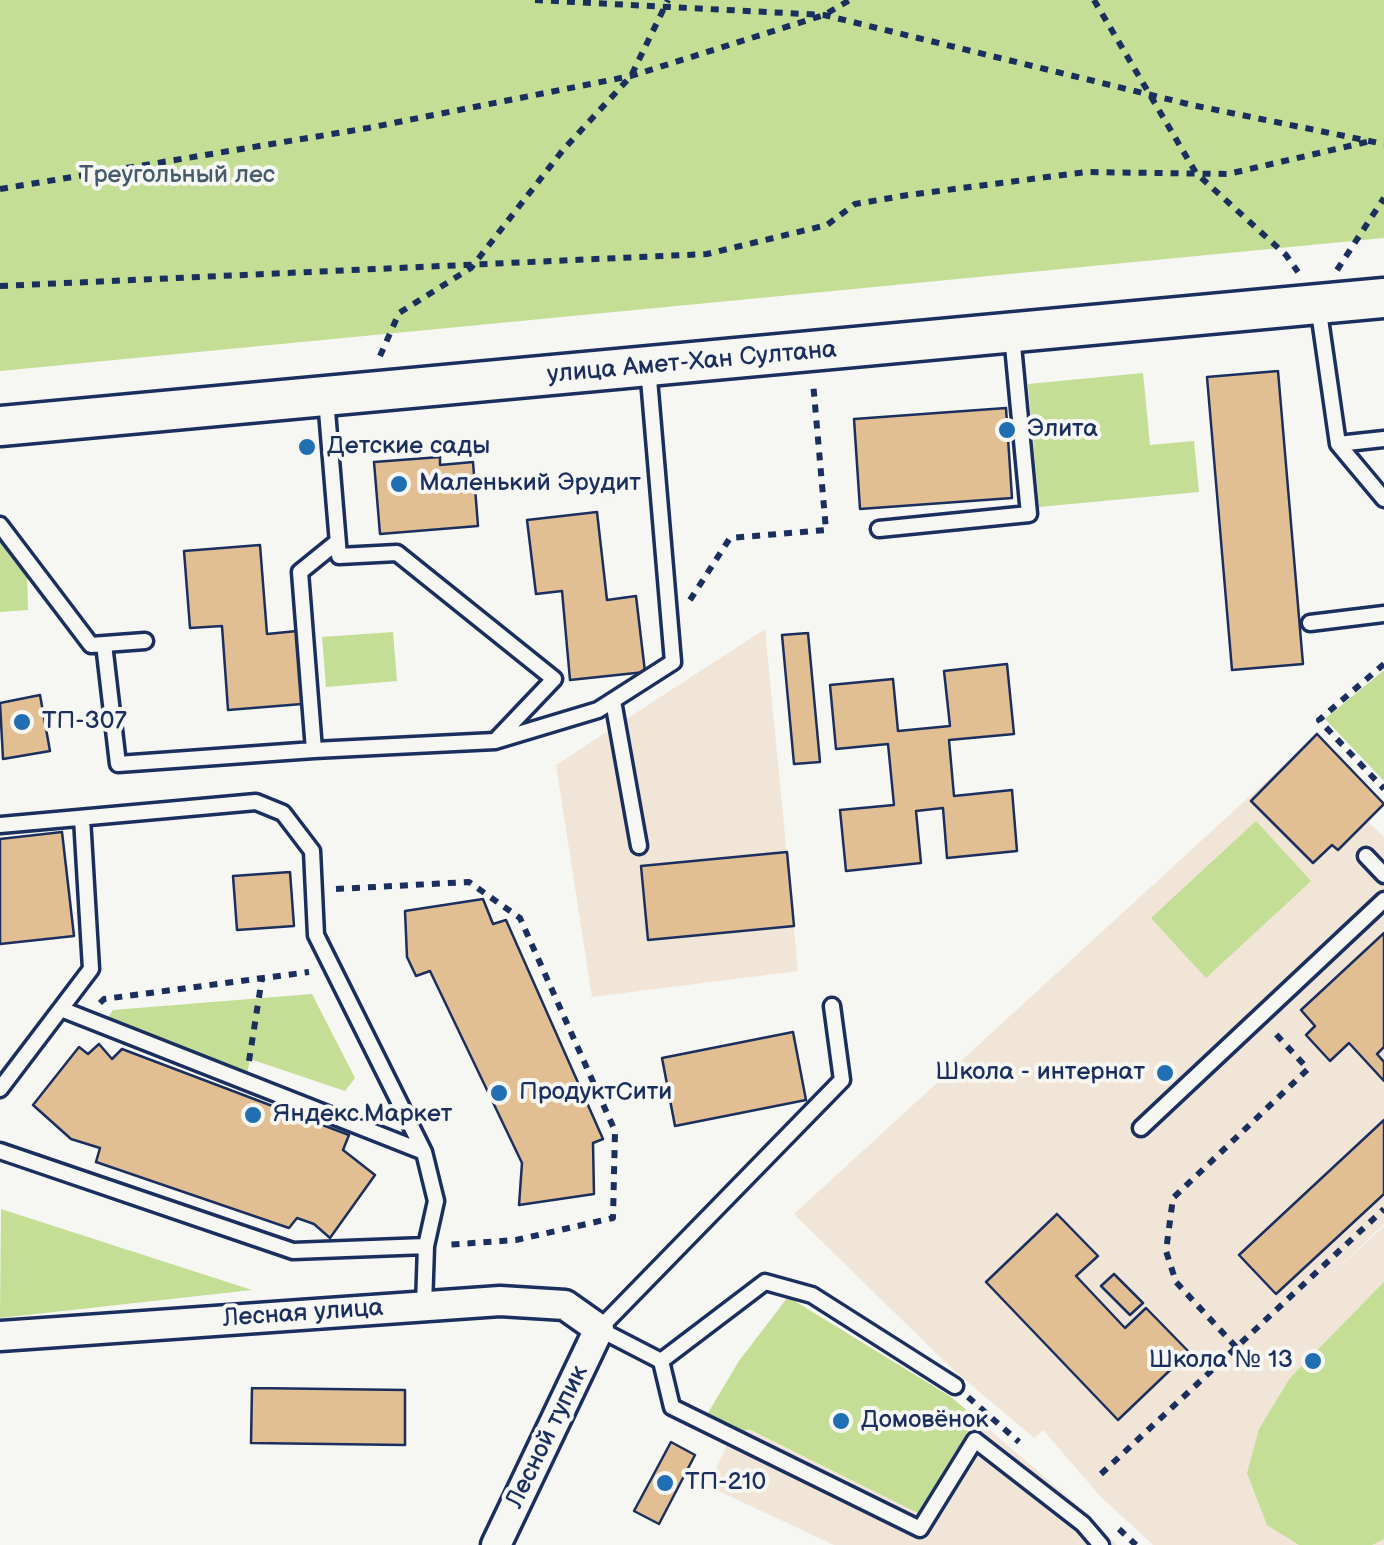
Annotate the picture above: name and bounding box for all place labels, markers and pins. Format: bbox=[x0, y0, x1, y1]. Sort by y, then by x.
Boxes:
place label: Элита bbox=[1027, 415, 1098, 445]
marker: Элита bbox=[996, 419, 1018, 441]
place label: Детские сады bbox=[327, 432, 490, 462]
marker: Детские сады bbox=[296, 436, 318, 458]
place label: Маленький Эрудит bbox=[419, 469, 641, 499]
marker: Маленький Эрудит bbox=[388, 473, 410, 495]
place label: ТП-307 bbox=[42, 707, 127, 737]
marker: ТП-307 bbox=[11, 711, 33, 733]
place label: Школа - интернат bbox=[935, 1058, 1145, 1088]
marker: Школа - интернат bbox=[1154, 1062, 1176, 1084]
place label: ПродуктСити bbox=[519, 1078, 672, 1108]
marker: ПродуктСити bbox=[488, 1082, 510, 1104]
place label: Яндекс.Маркет bbox=[273, 1100, 452, 1130]
marker: Яндекс.Маркет bbox=[242, 1104, 264, 1126]
place label: Школа № 13 bbox=[1149, 1346, 1293, 1376]
marker: Школа № 13 bbox=[1302, 1350, 1324, 1372]
place label: Домовёнок bbox=[861, 1406, 989, 1436]
marker: Домовёнок bbox=[830, 1410, 852, 1432]
place label: ТП-210 bbox=[685, 1468, 766, 1498]
marker: ТП-210 bbox=[654, 1472, 676, 1494]

